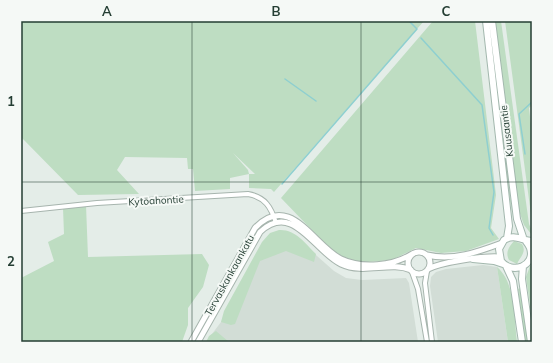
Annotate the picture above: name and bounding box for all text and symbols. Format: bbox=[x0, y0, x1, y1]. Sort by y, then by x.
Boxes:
text: A bbox=[102, 3, 112, 19]
text: B bbox=[272, 3, 281, 19]
text: C bbox=[442, 3, 451, 19]
text: 1 bbox=[7, 93, 15, 109]
street label: Kuusaantie bbox=[497, 104, 516, 157]
street label: Kytöahontie bbox=[128, 193, 184, 208]
street label: Tervaskankaankatu bbox=[202, 232, 257, 318]
text: 2 bbox=[7, 253, 15, 269]

